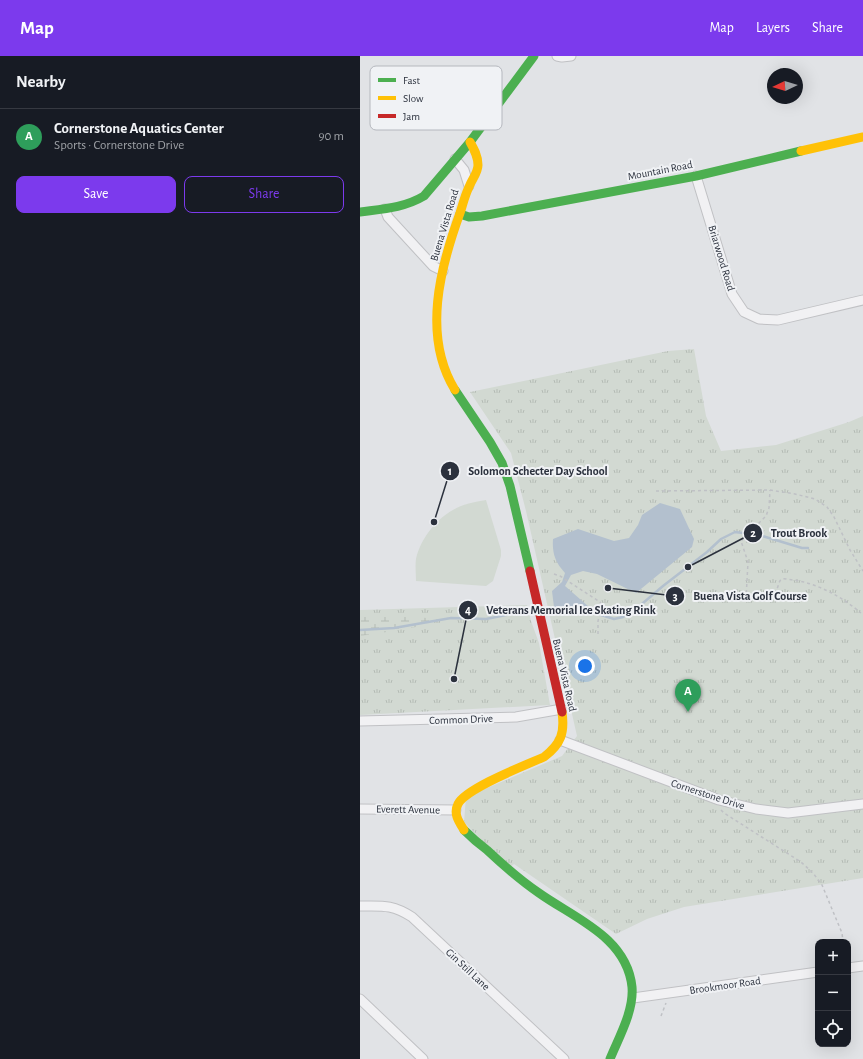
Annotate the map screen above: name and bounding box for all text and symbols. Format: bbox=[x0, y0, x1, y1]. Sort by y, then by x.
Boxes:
text: Map bbox=[20, 19, 54, 38]
text: Map bbox=[709, 21, 734, 35]
text: Layers bbox=[756, 21, 790, 35]
text: Share bbox=[812, 21, 843, 35]
legend bbox=[370, 66, 502, 130]
north arrow bbox=[767, 68, 803, 104]
text: Nearby bbox=[16, 73, 66, 90]
text: Fast bbox=[403, 75, 421, 86]
text: Slow bbox=[403, 93, 424, 104]
text: Jam bbox=[403, 111, 420, 122]
text: Cornerstone Aquatics Center bbox=[54, 121, 224, 136]
text: A bbox=[25, 130, 33, 143]
text: 90 m bbox=[318, 130, 344, 143]
text: Sports · Cornerstone Drive bbox=[54, 139, 184, 152]
street label: Mountain Road bbox=[627, 159, 694, 182]
button: Save bbox=[16, 176, 176, 213]
button: Share bbox=[184, 176, 344, 213]
street label: Buena Vista Road bbox=[428, 188, 461, 262]
street label: Briarwood Road bbox=[706, 224, 737, 293]
callout: Solomon Schecter Day School bbox=[440, 459, 615, 483]
text: 1 bbox=[448, 465, 452, 477]
text: Solomon Schecter Day School bbox=[468, 465, 608, 478]
callout: Trout Brook bbox=[743, 521, 835, 545]
text: 2 bbox=[750, 527, 756, 539]
text: Trout Brook bbox=[771, 527, 827, 539]
callout: Buena Vista Golf Course bbox=[665, 584, 815, 608]
text: 3 bbox=[672, 590, 678, 602]
text: Buena Vista Golf Course bbox=[693, 590, 807, 602]
callout: Veterans Memorial Ice Skating Rink bbox=[458, 598, 664, 622]
text: 4 bbox=[465, 604, 471, 616]
text: Veterans Memorial Ice Skating Rink bbox=[486, 604, 656, 616]
street label: Buena Vista Road bbox=[551, 638, 578, 713]
your location bbox=[575, 656, 595, 676]
pin: A bbox=[675, 679, 701, 712]
street label: Common Drive bbox=[429, 713, 493, 726]
street label: Cornerstone Drive bbox=[670, 777, 746, 812]
street label: Everett Avenue bbox=[376, 803, 440, 816]
map controls bbox=[815, 939, 851, 1047]
button: + bbox=[815, 939, 851, 975]
street label: Gin Still Lane bbox=[444, 946, 492, 992]
street label: Brookmoor Road bbox=[689, 975, 762, 996]
button: − bbox=[815, 975, 851, 1011]
button: locate bbox=[815, 1011, 851, 1047]

